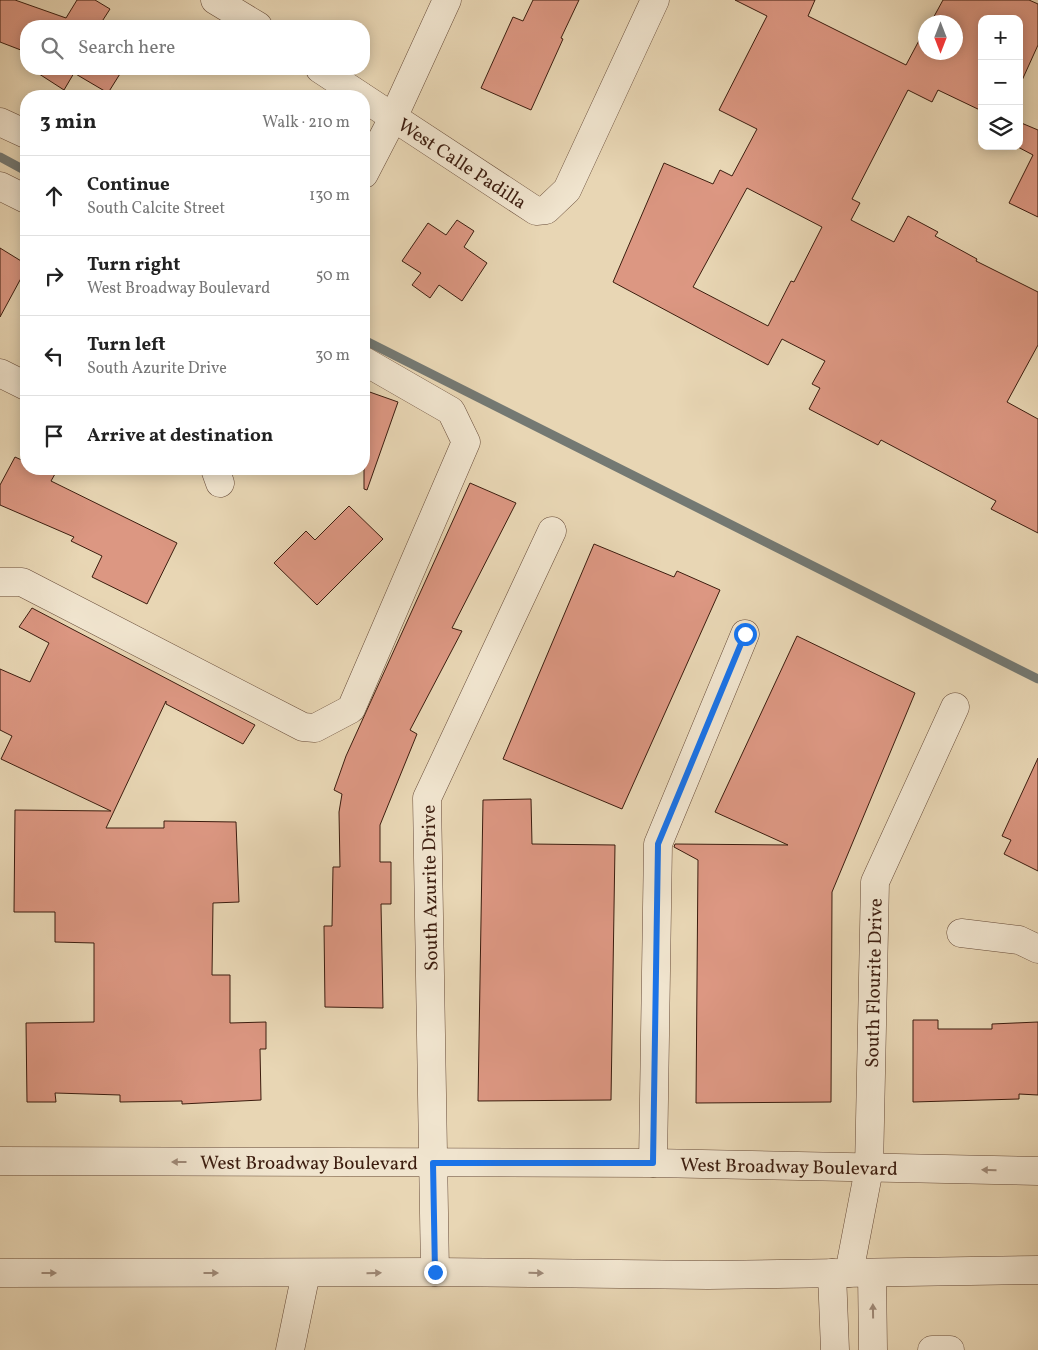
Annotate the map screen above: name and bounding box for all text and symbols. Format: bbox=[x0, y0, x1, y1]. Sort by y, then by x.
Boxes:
north arrow bbox=[918, 15, 963, 60]
map controls bbox=[978, 15, 1023, 150]
button: + bbox=[978, 15, 1023, 60]
search box bbox=[20, 20, 370, 75]
icon: search bbox=[38, 34, 66, 62]
text: Search here bbox=[78, 35, 175, 61]
button: − bbox=[978, 60, 1023, 105]
button: layers bbox=[978, 105, 1023, 150]
text: 3 min bbox=[40, 108, 96, 137]
text: Walk · 210 m bbox=[262, 112, 350, 134]
street label: West Calle Padilla bbox=[392, 113, 531, 216]
text: Continue bbox=[87, 172, 170, 198]
icon: ahead bbox=[40, 182, 68, 210]
text: 130 m bbox=[309, 185, 350, 207]
text: South Calcite Street bbox=[87, 198, 225, 220]
text: Turn right bbox=[87, 252, 180, 278]
icon: right bbox=[40, 262, 68, 290]
text: 50 m bbox=[316, 265, 350, 287]
text: West Broadway Boulevard bbox=[87, 278, 270, 300]
text: Turn left bbox=[87, 332, 166, 358]
icon: left bbox=[40, 342, 68, 370]
text: 30 m bbox=[315, 345, 350, 367]
text: South Azurite Drive bbox=[87, 358, 227, 380]
icon: arrive bbox=[40, 422, 68, 450]
text: Arrive at destination bbox=[87, 423, 273, 449]
route start bbox=[734, 623, 757, 646]
street label: South Azurite Drive bbox=[417, 805, 445, 971]
street label: South Flourite Drive bbox=[860, 898, 890, 1068]
street label: West Broadway Boulevard bbox=[200, 1151, 418, 1177]
street label: West Broadway Boulevard bbox=[680, 1153, 898, 1183]
one-way arrow bbox=[171, 1158, 187, 1166]
one-way arrow bbox=[981, 1166, 997, 1174]
route end bbox=[424, 1261, 447, 1284]
one-way arrow bbox=[41, 1269, 57, 1277]
one-way arrow bbox=[203, 1269, 219, 1277]
one-way arrow bbox=[366, 1269, 382, 1277]
one-way arrow bbox=[528, 1269, 544, 1277]
one-way arrow bbox=[868, 1303, 876, 1319]

